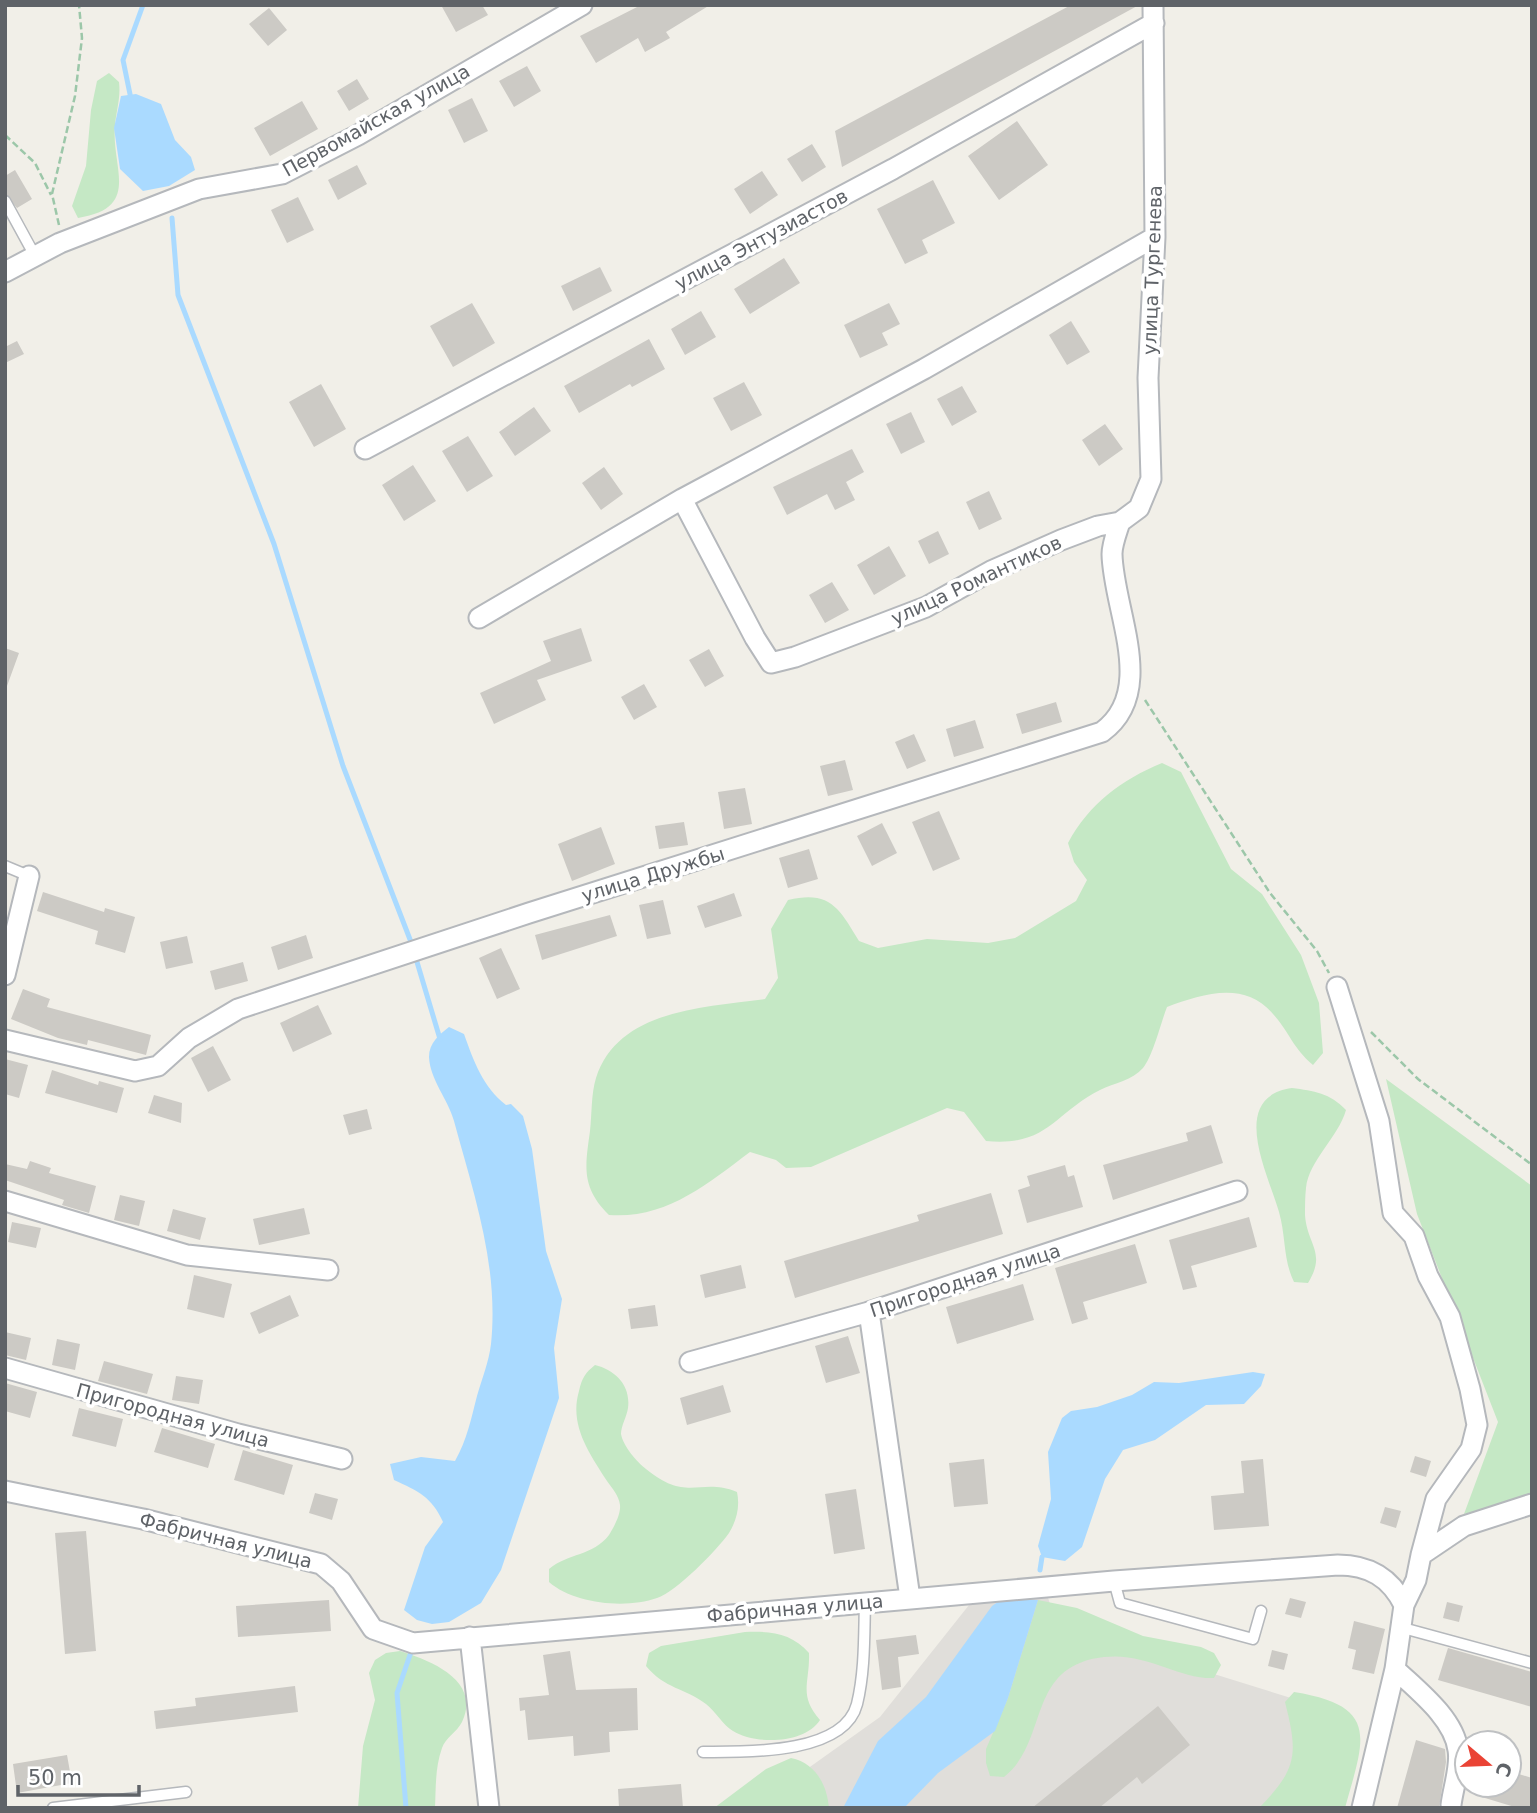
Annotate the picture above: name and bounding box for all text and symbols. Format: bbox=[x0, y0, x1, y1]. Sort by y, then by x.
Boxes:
street label: Первомайская улица bbox=[279, 59, 473, 181]
street label: улица Энтузиастов bbox=[671, 184, 851, 294]
street label: улица Тургенева bbox=[1138, 185, 1166, 355]
street label: улица Романтиков bbox=[887, 531, 1065, 629]
street label: улица Дружбы bbox=[579, 842, 727, 906]
street label: Пригородная улица bbox=[867, 1239, 1063, 1321]
street label: Пригородная улица bbox=[74, 1379, 272, 1451]
street label: Фабричная улица bbox=[137, 1508, 315, 1572]
street label: Фабричная улица bbox=[706, 1589, 884, 1627]
north arrow bbox=[1453, 1729, 1523, 1799]
scale bar bbox=[18, 1754, 138, 1798]
text: С bbox=[1491, 1759, 1517, 1780]
text: 50 m bbox=[28, 1766, 82, 1790]

